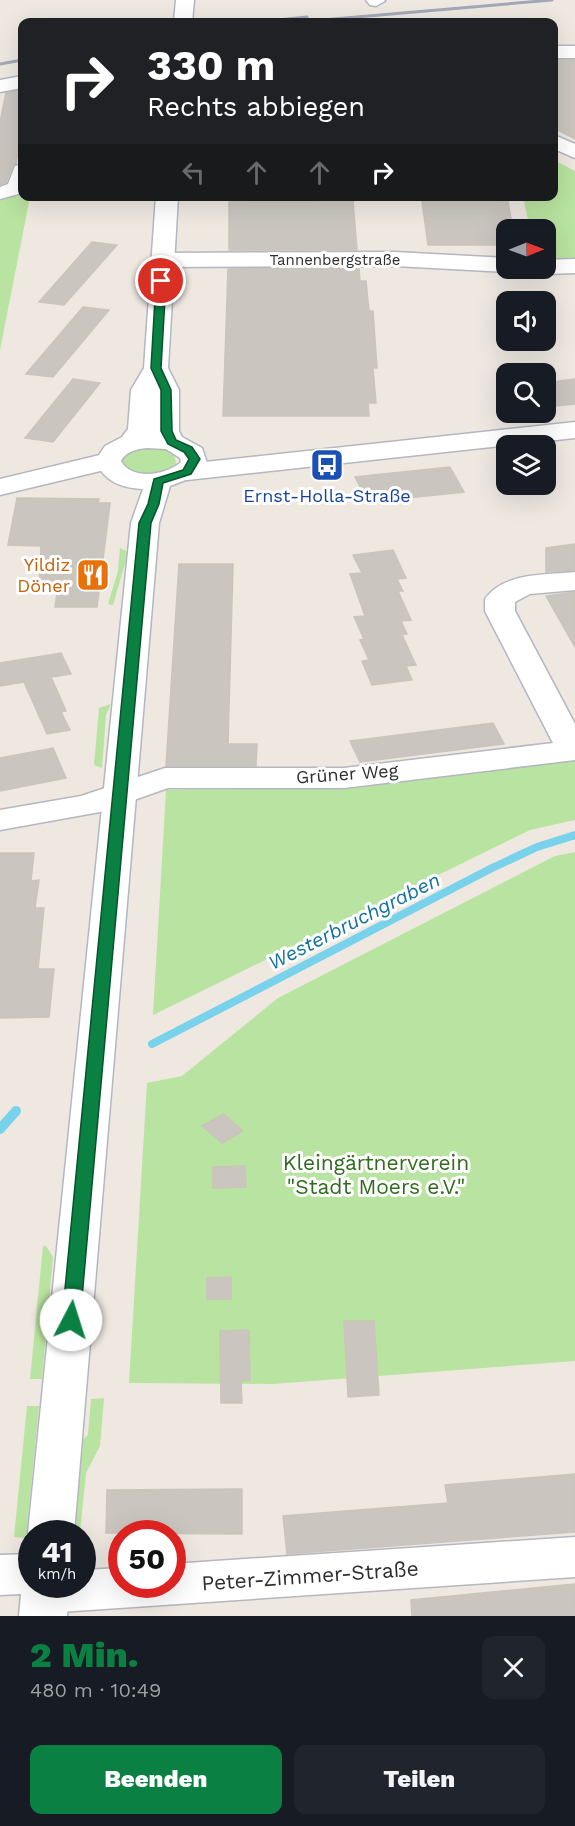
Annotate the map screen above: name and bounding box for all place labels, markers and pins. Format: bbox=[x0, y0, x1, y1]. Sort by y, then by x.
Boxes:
pin bbox=[135, 255, 186, 306]
bus stop icon: Ernst-Holla-Straße bbox=[309, 447, 345, 483]
place label: Ernst-Holla-Straße bbox=[243, 485, 411, 506]
place label: Yildiz Döner bbox=[17, 554, 70, 596]
restaurant icon: Yildiz Döner bbox=[75, 557, 111, 593]

